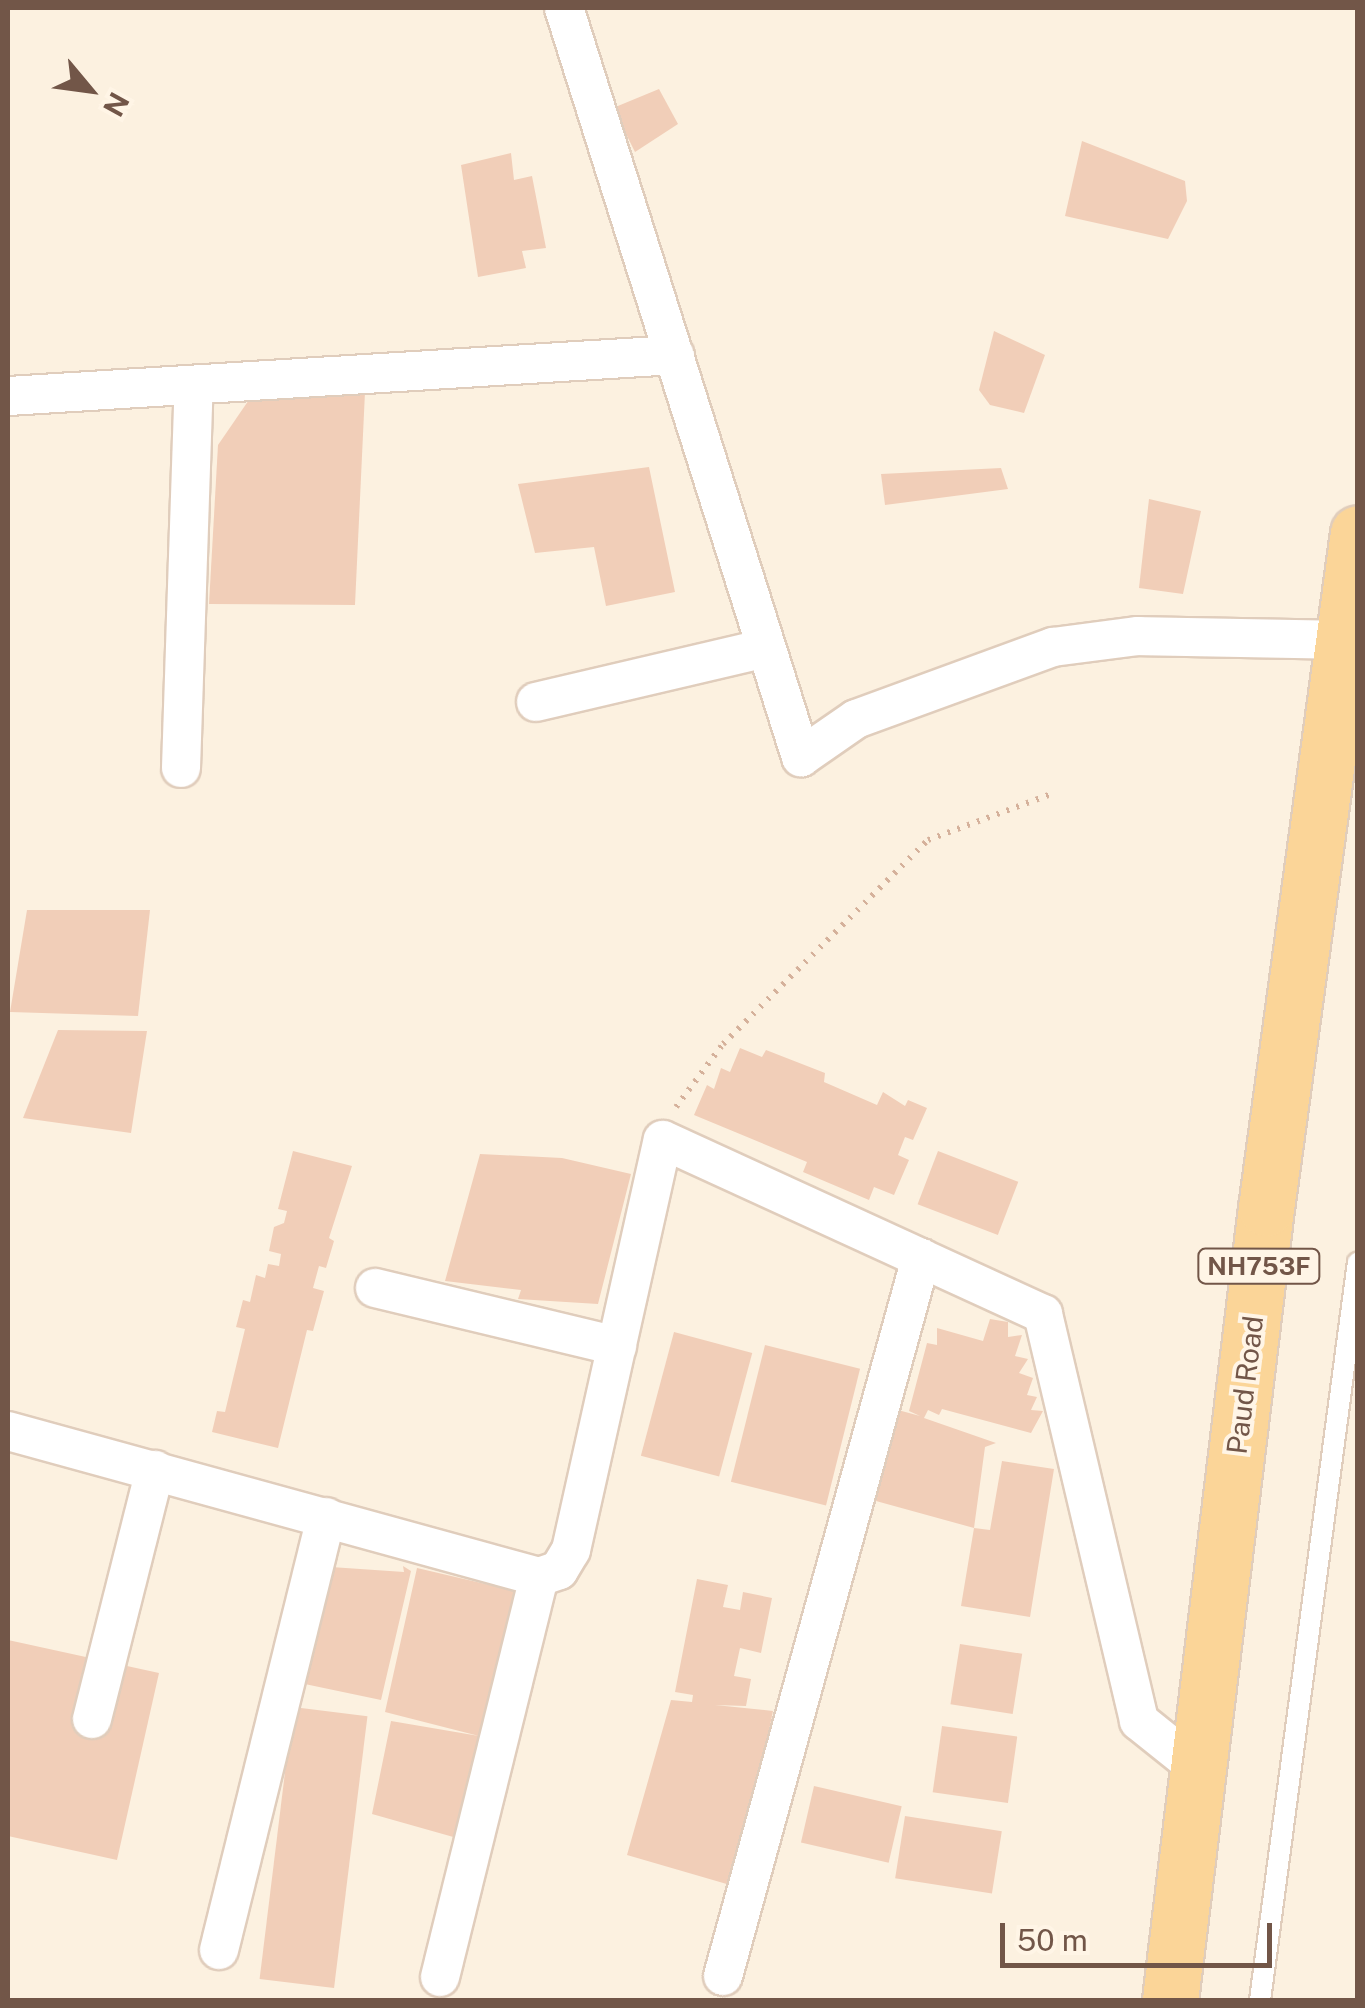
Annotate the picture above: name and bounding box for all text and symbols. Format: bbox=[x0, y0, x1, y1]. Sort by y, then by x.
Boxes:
north arrow bbox=[40, 40, 140, 140]
text: N bbox=[97, 87, 136, 122]
road number: NH753F bbox=[1196, 1246, 1322, 1286]
street label: Paud Road bbox=[1220, 1314, 1270, 1456]
scale bar bbox=[1005, 1903, 1278, 1965]
text: 50 m bbox=[1017, 1922, 1088, 1958]

